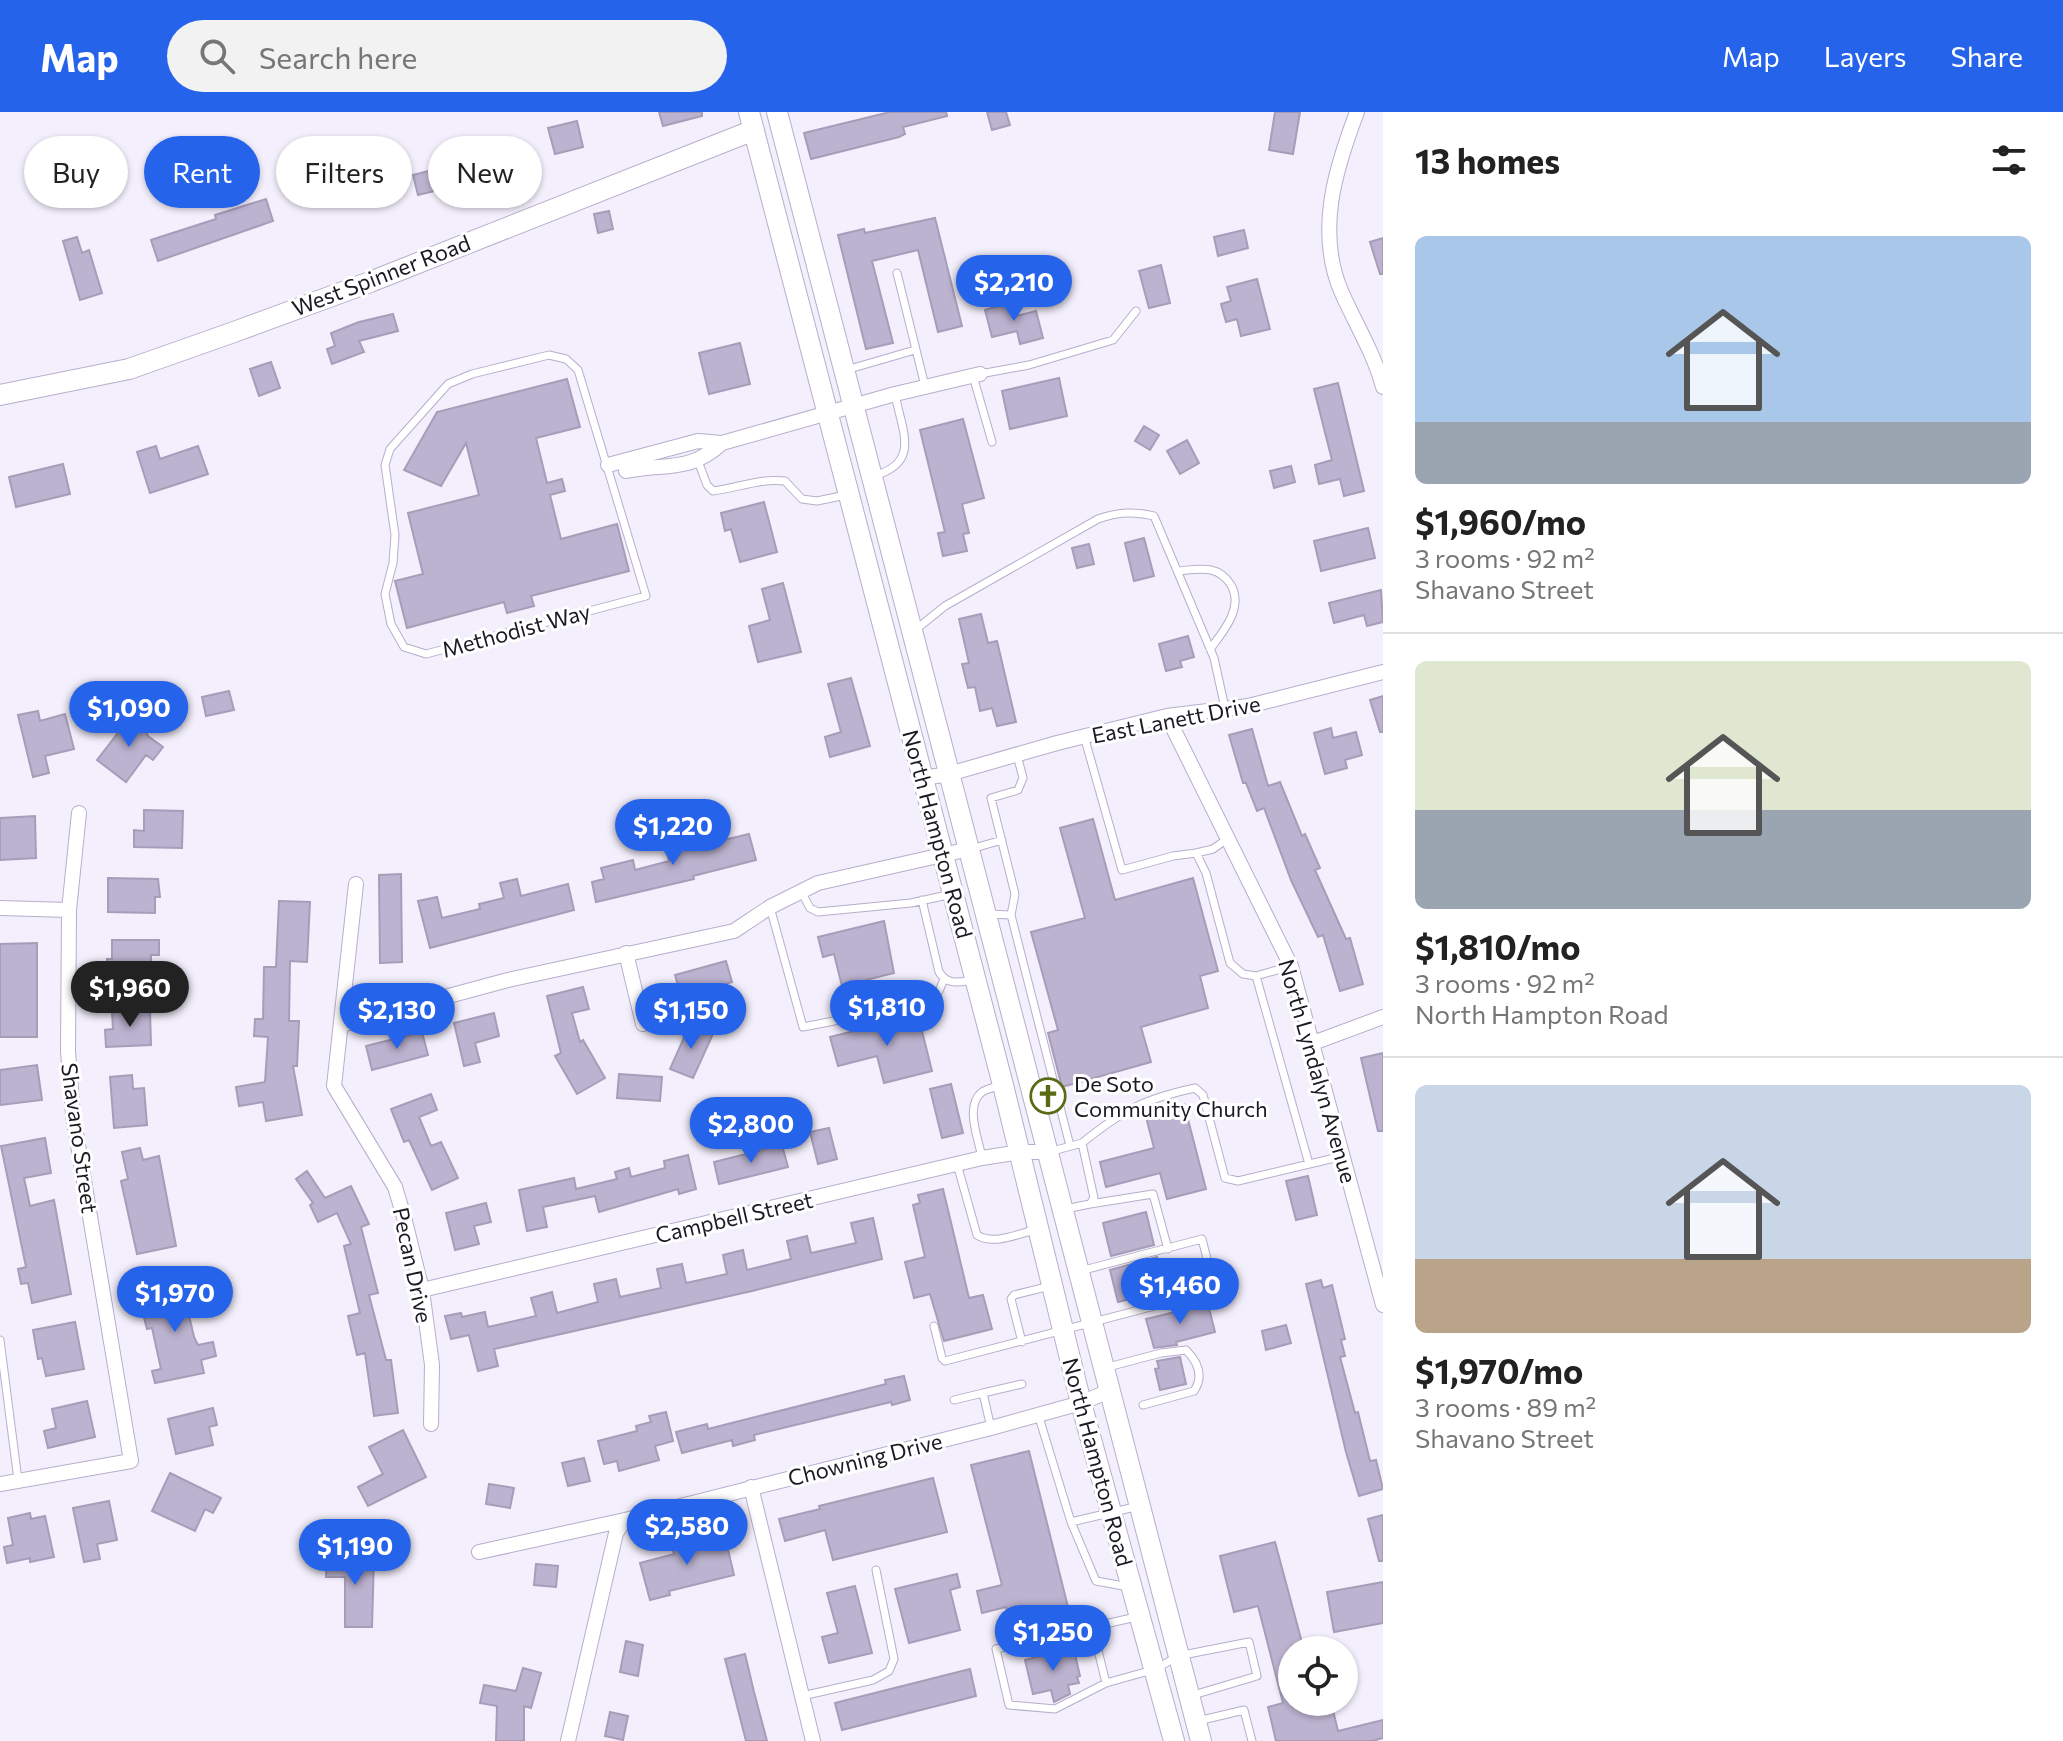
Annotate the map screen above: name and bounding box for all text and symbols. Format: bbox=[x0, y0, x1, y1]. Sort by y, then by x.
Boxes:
search box bbox=[167, 20, 727, 92]
text: Map bbox=[40, 33, 119, 80]
icon: search bbox=[195, 34, 239, 78]
text: Search here bbox=[259, 38, 417, 75]
text: Map bbox=[1722, 39, 1780, 73]
text: Layers bbox=[1824, 39, 1906, 73]
text: Share bbox=[1950, 39, 2023, 73]
chip: Buy bbox=[24, 136, 128, 208]
chip: Rent bbox=[144, 136, 260, 208]
chip: Filters bbox=[276, 136, 412, 208]
chip: New bbox=[428, 136, 542, 208]
icon: filters bbox=[1987, 138, 2031, 182]
text: 13 homes bbox=[1415, 139, 1560, 181]
street label: West Spinner Road bbox=[288, 229, 474, 321]
pin: $2,210 bbox=[949, 255, 1079, 323]
text: $2,210 bbox=[974, 265, 1054, 296]
icon: home bbox=[1651, 288, 1795, 432]
text: $1,960/mo bbox=[1415, 500, 1586, 542]
text: 3 rooms · 92 m² bbox=[1415, 542, 1595, 573]
text: Shavano Street bbox=[1415, 573, 1594, 604]
street label: Methodist Way bbox=[439, 597, 593, 663]
pin: $1,090 bbox=[64, 681, 194, 749]
street label: East Lanett Drive bbox=[1089, 689, 1263, 749]
text: $1,090 bbox=[87, 691, 171, 722]
icon: home bbox=[1651, 713, 1795, 857]
street label: North Hampton Road bbox=[897, 727, 979, 941]
pin: $1,220 bbox=[608, 799, 738, 867]
text: $1,220 bbox=[633, 809, 713, 840]
text: $1,810/mo bbox=[1415, 925, 1581, 967]
street label: North Lyndalyn Avenue bbox=[1273, 956, 1363, 1186]
pin: $1,960 bbox=[65, 961, 195, 1029]
text: 3 rooms · 92 m² bbox=[1415, 967, 1595, 998]
text: $1,960 bbox=[89, 971, 171, 1002]
pin: $1,810 bbox=[822, 980, 952, 1048]
pin: $2,130 bbox=[332, 983, 462, 1051]
pin: $1,150 bbox=[626, 983, 756, 1051]
text: $1,810 bbox=[848, 990, 926, 1021]
text: $2,130 bbox=[358, 993, 436, 1024]
text: $1,150 bbox=[653, 993, 729, 1024]
text: North Hampton Road bbox=[1415, 998, 1669, 1029]
street label: Shavano Street bbox=[56, 1061, 104, 1215]
place label: De Soto Community Church bbox=[1074, 1070, 1268, 1122]
church icon: De Soto Community Church bbox=[1029, 1077, 1067, 1115]
pin: $2,800 bbox=[686, 1097, 816, 1165]
text: $2,800 bbox=[708, 1107, 794, 1138]
icon: home bbox=[1651, 1137, 1795, 1281]
street label: Campbell Street bbox=[653, 1186, 815, 1248]
street label: Pecan Drive bbox=[388, 1205, 438, 1325]
pin: $1,460 bbox=[1115, 1258, 1245, 1326]
pin: $1,970 bbox=[110, 1266, 240, 1334]
text: $1,460 bbox=[1139, 1268, 1221, 1299]
text: $1,970 bbox=[135, 1276, 215, 1307]
text: $1,970/mo bbox=[1415, 1349, 1583, 1391]
street label: North Hampton Road bbox=[1057, 1355, 1139, 1569]
text: 3 rooms · 89 m² bbox=[1415, 1391, 1596, 1422]
text: Shavano Street bbox=[1415, 1422, 1594, 1453]
street label: Chowning Drive bbox=[785, 1427, 945, 1491]
pin: $2,580 bbox=[622, 1499, 752, 1567]
text: $2,580 bbox=[645, 1509, 729, 1540]
pin: $1,190 bbox=[290, 1519, 420, 1587]
text: $1,190 bbox=[317, 1529, 393, 1560]
pin: $1,250 bbox=[988, 1605, 1118, 1673]
text: $1,250 bbox=[1013, 1615, 1093, 1646]
map controls bbox=[1278, 1636, 1358, 1716]
button: locate bbox=[1278, 1636, 1358, 1716]

